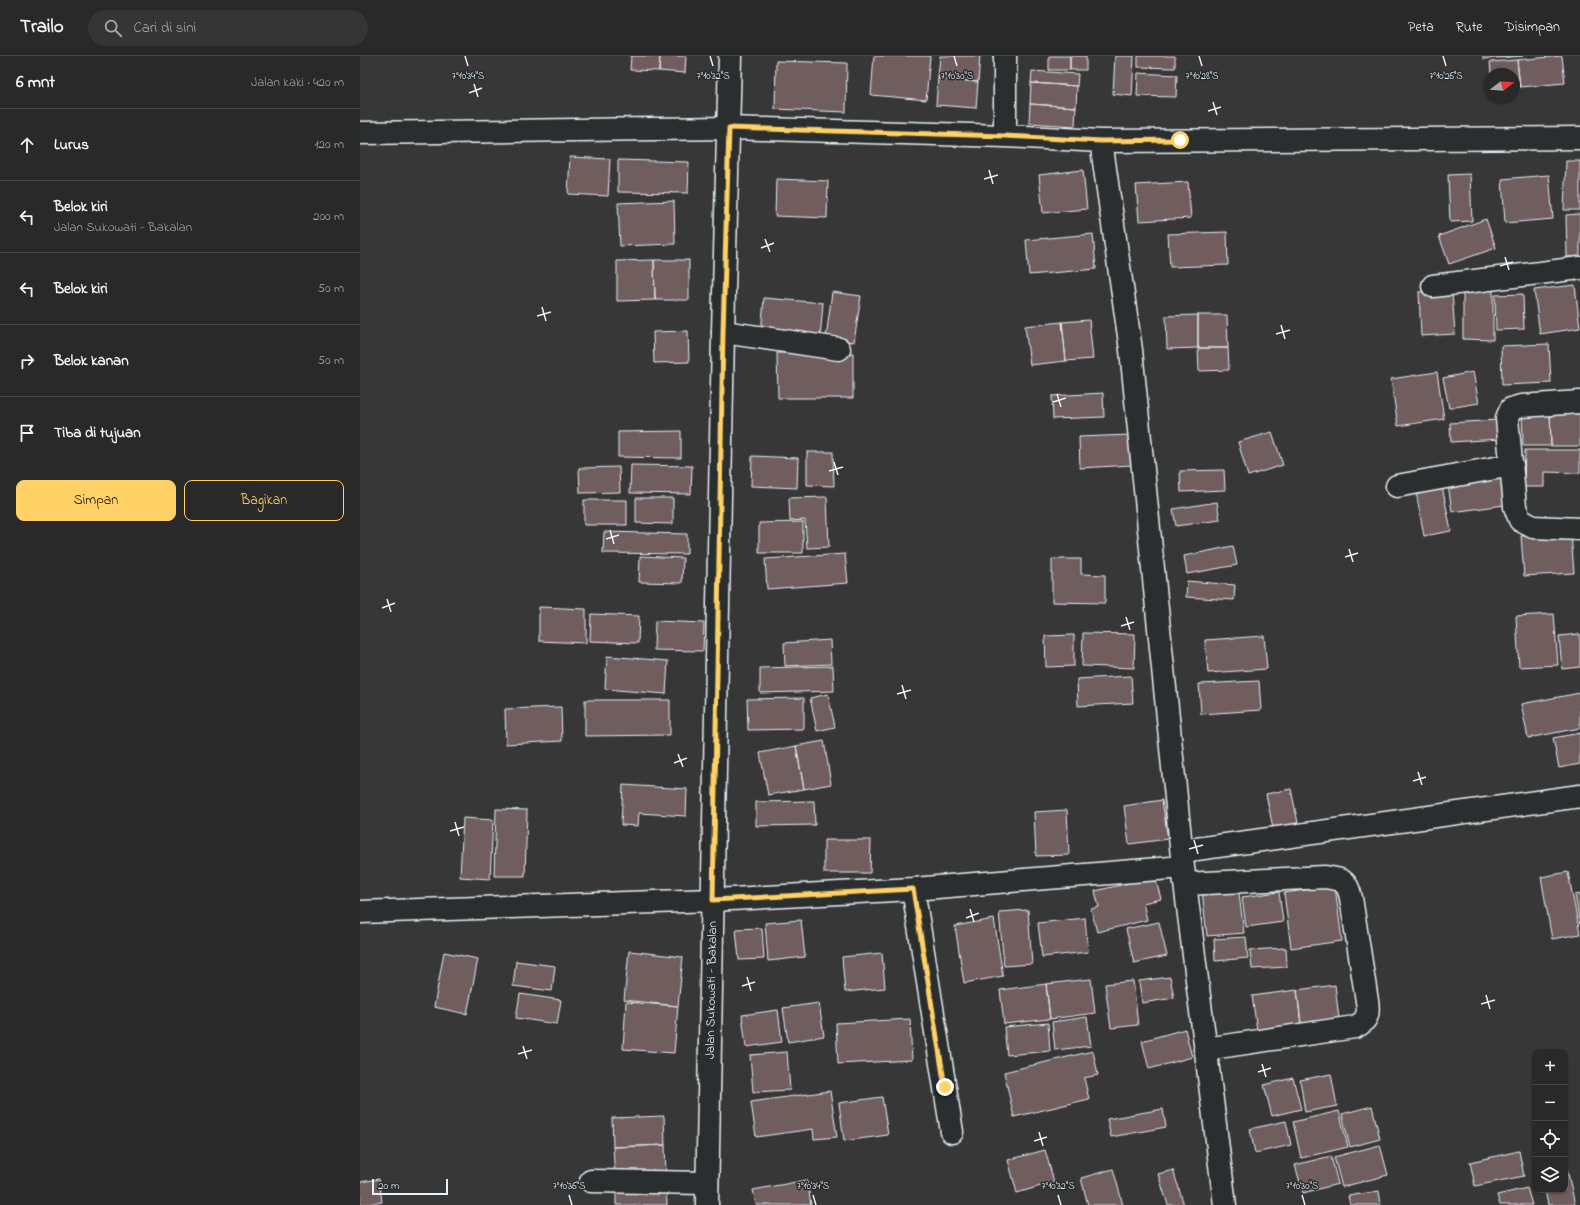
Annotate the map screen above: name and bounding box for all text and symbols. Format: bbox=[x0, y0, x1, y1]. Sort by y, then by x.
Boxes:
search box bbox=[88, 10, 368, 46]
text: Trailo bbox=[20, 14, 64, 41]
icon: search bbox=[102, 17, 124, 39]
text: Cari di sini bbox=[134, 17, 196, 39]
text: Peta bbox=[1408, 17, 1434, 38]
text: Rute bbox=[1456, 17, 1483, 38]
text: Disimpan bbox=[1505, 17, 1560, 38]
north arrow bbox=[1484, 68, 1520, 104]
text: 7°10'34"S bbox=[452, 69, 485, 84]
text: 7°10'32"S bbox=[696, 69, 730, 84]
text: 7°10'30"S bbox=[941, 69, 974, 84]
text: 7°10'28"S bbox=[1186, 69, 1219, 84]
text: 7°10'26"S bbox=[1429, 69, 1463, 84]
text: 6 mnt bbox=[16, 70, 55, 95]
text: Jalan kaki · 420 m bbox=[251, 73, 344, 92]
route start bbox=[1171, 131, 1189, 149]
icon: ahead bbox=[16, 134, 38, 156]
text: Lurus bbox=[54, 134, 89, 156]
text: 120 m bbox=[314, 135, 344, 154]
text: Belok kiri bbox=[54, 196, 108, 218]
icon: left bbox=[16, 206, 38, 228]
text: 200 m bbox=[313, 207, 344, 226]
text: Jalan Sukowati - Bakalan bbox=[54, 218, 192, 237]
icon: left bbox=[16, 278, 38, 300]
text: Belok kiri bbox=[54, 278, 108, 300]
text: 50 m bbox=[318, 279, 344, 298]
icon: right bbox=[16, 350, 38, 372]
text: Belok kanan bbox=[54, 350, 129, 372]
text: 50 m bbox=[318, 351, 344, 370]
icon: arrive bbox=[16, 422, 38, 444]
text: Tiba di tujuan bbox=[54, 422, 141, 444]
button: Simpan bbox=[16, 480, 176, 521]
button: Bagikan bbox=[184, 480, 344, 521]
street label: Jalan Sukowati - Bakalan bbox=[700, 921, 722, 1059]
map controls bbox=[1532, 1049, 1568, 1193]
button: + bbox=[1532, 1049, 1568, 1085]
route end bbox=[936, 1078, 954, 1096]
button: − bbox=[1532, 1085, 1568, 1121]
button: locate bbox=[1532, 1121, 1568, 1157]
button: layers bbox=[1532, 1157, 1568, 1193]
scale bar bbox=[372, 1177, 448, 1196]
text: 20 m bbox=[378, 1178, 400, 1194]
text: 7°10'36"S bbox=[553, 1179, 586, 1194]
text: 7°10'34"S bbox=[797, 1179, 830, 1194]
text: 7°10'32"S bbox=[1041, 1179, 1075, 1194]
text: 7°10'30"S bbox=[1286, 1179, 1319, 1194]

